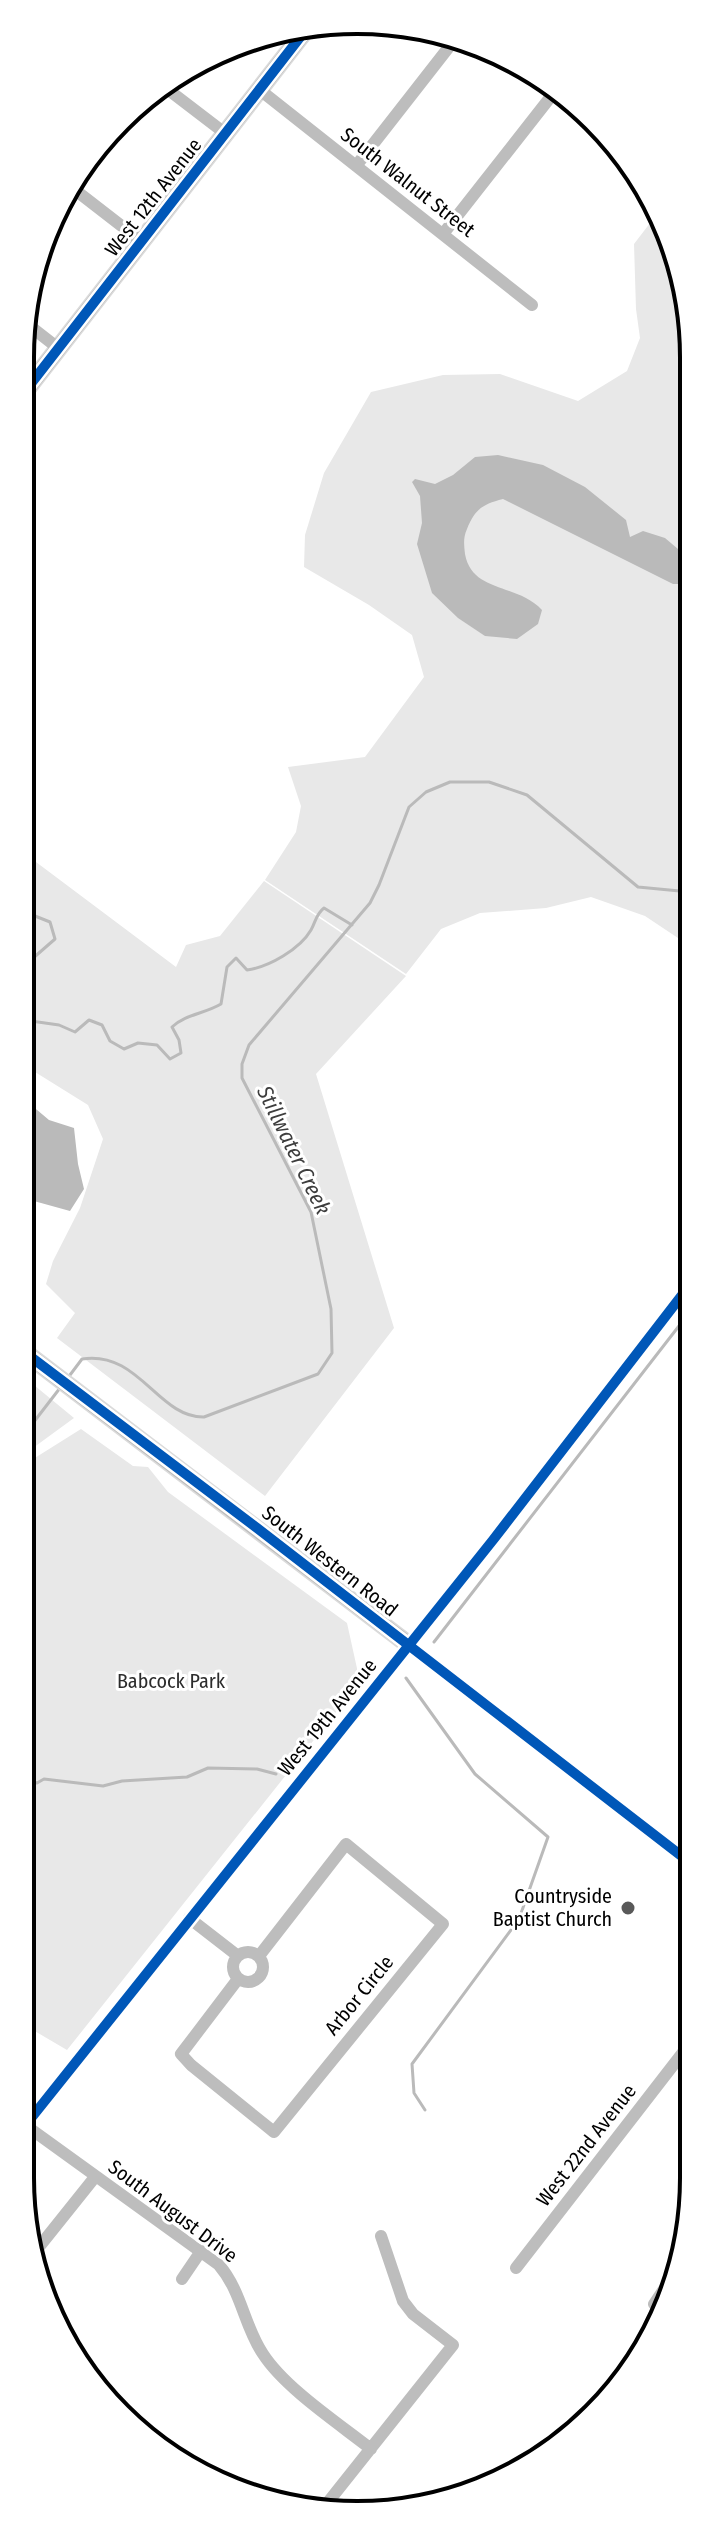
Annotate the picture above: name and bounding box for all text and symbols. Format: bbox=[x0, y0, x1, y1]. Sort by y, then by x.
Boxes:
street label: South Walnut Street bbox=[336, 122, 480, 242]
street label: West 12th Avenue bbox=[100, 133, 206, 261]
water label: Stillwater Creek bbox=[251, 1080, 337, 1219]
street label: South Western Road bbox=[257, 1501, 403, 1621]
street label: West 19th Avenue bbox=[272, 1654, 382, 1780]
park label: Babcock Park bbox=[117, 1669, 226, 1693]
place label: Countryside Baptist Church bbox=[493, 1884, 612, 1931]
marker: Countryside Baptist Church bbox=[619, 1899, 637, 1917]
street label: Arbor Circle bbox=[320, 1950, 398, 2040]
street label: West 22nd Avenue bbox=[531, 2079, 641, 2211]
street label: South August Drive bbox=[104, 2155, 242, 2267]

